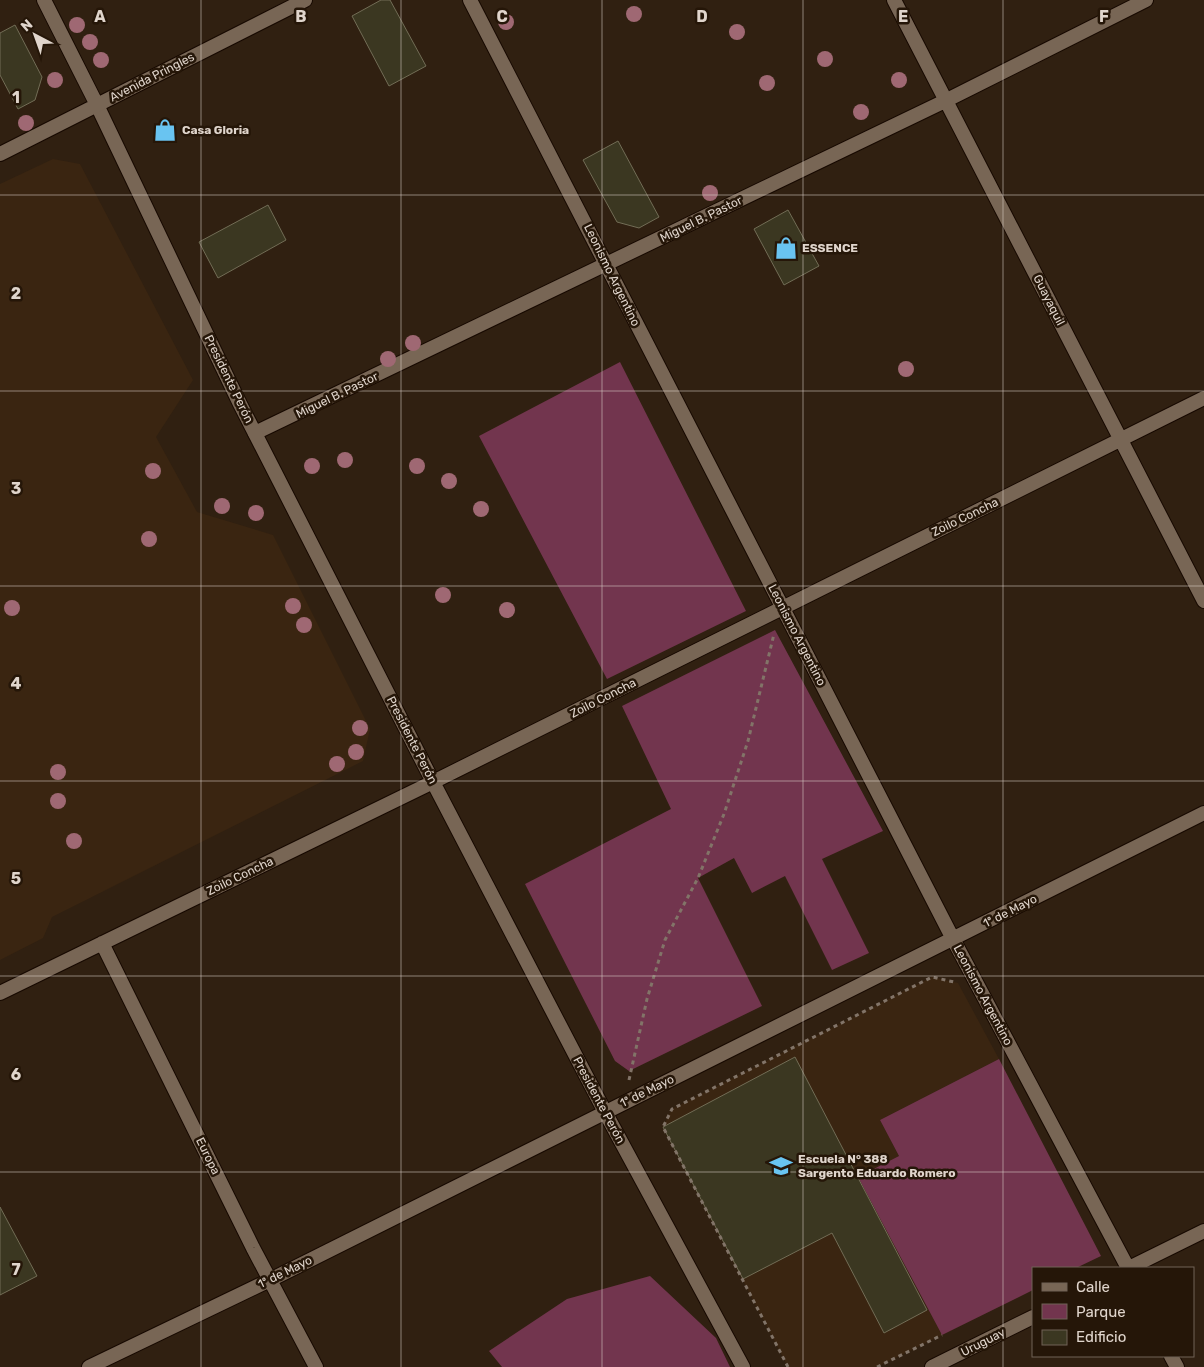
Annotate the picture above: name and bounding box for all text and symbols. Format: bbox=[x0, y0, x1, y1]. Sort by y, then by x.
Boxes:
text: A bbox=[94, 7, 106, 26]
text: B bbox=[295, 7, 307, 26]
text: C bbox=[496, 7, 508, 26]
text: D bbox=[696, 7, 708, 26]
text: E bbox=[898, 7, 908, 26]
text: F bbox=[1099, 7, 1109, 26]
north arrow bbox=[10, 10, 60, 60]
text: N bbox=[17, 16, 36, 35]
street label: Avenida Pringles bbox=[107, 50, 197, 104]
text: 1 bbox=[12, 88, 20, 107]
shop icon: Casa Gloria bbox=[152, 117, 178, 143]
place label: Casa Gloria bbox=[182, 123, 249, 137]
street label: Miguel B. Pastor bbox=[658, 193, 745, 245]
street label: Leonismo Argentino bbox=[581, 222, 643, 329]
shop icon: ESSENCE bbox=[773, 235, 799, 261]
place label: ESSENCE bbox=[802, 241, 858, 255]
street label: Guayaquil bbox=[1030, 272, 1068, 328]
text: 2 bbox=[11, 284, 21, 303]
street label: Presidente Perón bbox=[202, 333, 256, 425]
street label: Miguel B. Pastor bbox=[294, 369, 381, 421]
text: 3 bbox=[11, 479, 21, 498]
street label: Zoilo Concha bbox=[929, 495, 1001, 539]
street label: Leonismo Argentino bbox=[765, 582, 829, 688]
text: 4 bbox=[11, 674, 22, 693]
street label: Zoilo Concha bbox=[568, 675, 638, 721]
street label: Presidente Perón bbox=[384, 694, 440, 786]
street label: Zoilo Concha bbox=[204, 854, 276, 898]
text: 5 bbox=[11, 869, 21, 888]
street label: 1º de Mayo bbox=[981, 891, 1039, 931]
street label: Leonismo Argentino bbox=[951, 942, 1016, 1048]
street label: Presidente Perón bbox=[570, 1054, 628, 1146]
text: 6 bbox=[11, 1065, 21, 1084]
street label: 1º de Mayo bbox=[618, 1072, 676, 1110]
street label: Europa bbox=[193, 1135, 223, 1177]
place label: Escuela N° 388 Sargento Eduardo Romero bbox=[798, 1152, 956, 1180]
school or university icon: Escuela N° 388 Sargento Eduardo Romero bbox=[768, 1153, 794, 1179]
street label: 1º de Mayo bbox=[256, 1253, 314, 1291]
text: 7 bbox=[11, 1260, 21, 1279]
legend bbox=[1032, 1267, 1194, 1357]
text: Calle bbox=[1076, 1278, 1110, 1296]
text: Parque bbox=[1076, 1303, 1126, 1321]
street label: Uruguay bbox=[959, 1325, 1008, 1359]
text: Edificio bbox=[1076, 1328, 1126, 1346]

